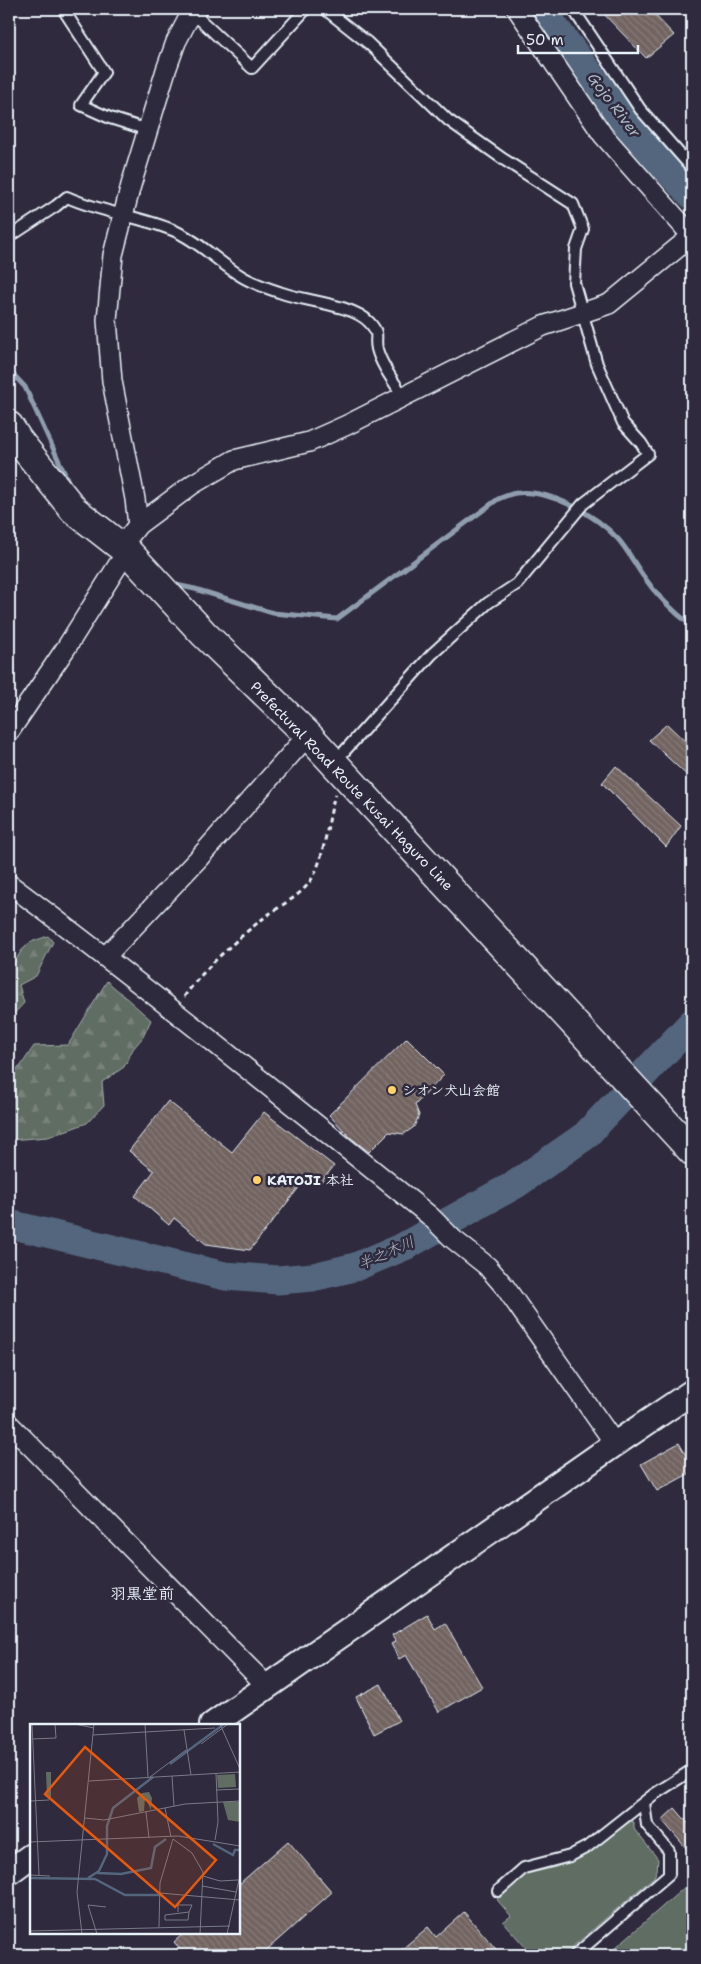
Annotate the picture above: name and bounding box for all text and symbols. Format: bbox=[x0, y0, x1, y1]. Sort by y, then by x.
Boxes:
scale bar bbox=[518, 22, 638, 54]
text: 50 m bbox=[526, 30, 564, 50]
water label: Gojo River bbox=[583, 68, 646, 142]
street label: Prefectural Road Route Kusai Haguro Line bbox=[247, 678, 457, 894]
place label: シオン犬山会館 bbox=[402, 1081, 500, 1099]
marker: シオン犬山会館 bbox=[386, 1084, 398, 1096]
place label: KATOJI 本社 bbox=[267, 1171, 354, 1189]
marker: KATOJI 本社 bbox=[251, 1174, 263, 1186]
water label: 半之木川 bbox=[355, 1232, 417, 1274]
district label: 羽黒堂前 bbox=[110, 1583, 174, 1604]
inset map bbox=[30, 1724, 240, 1934]

